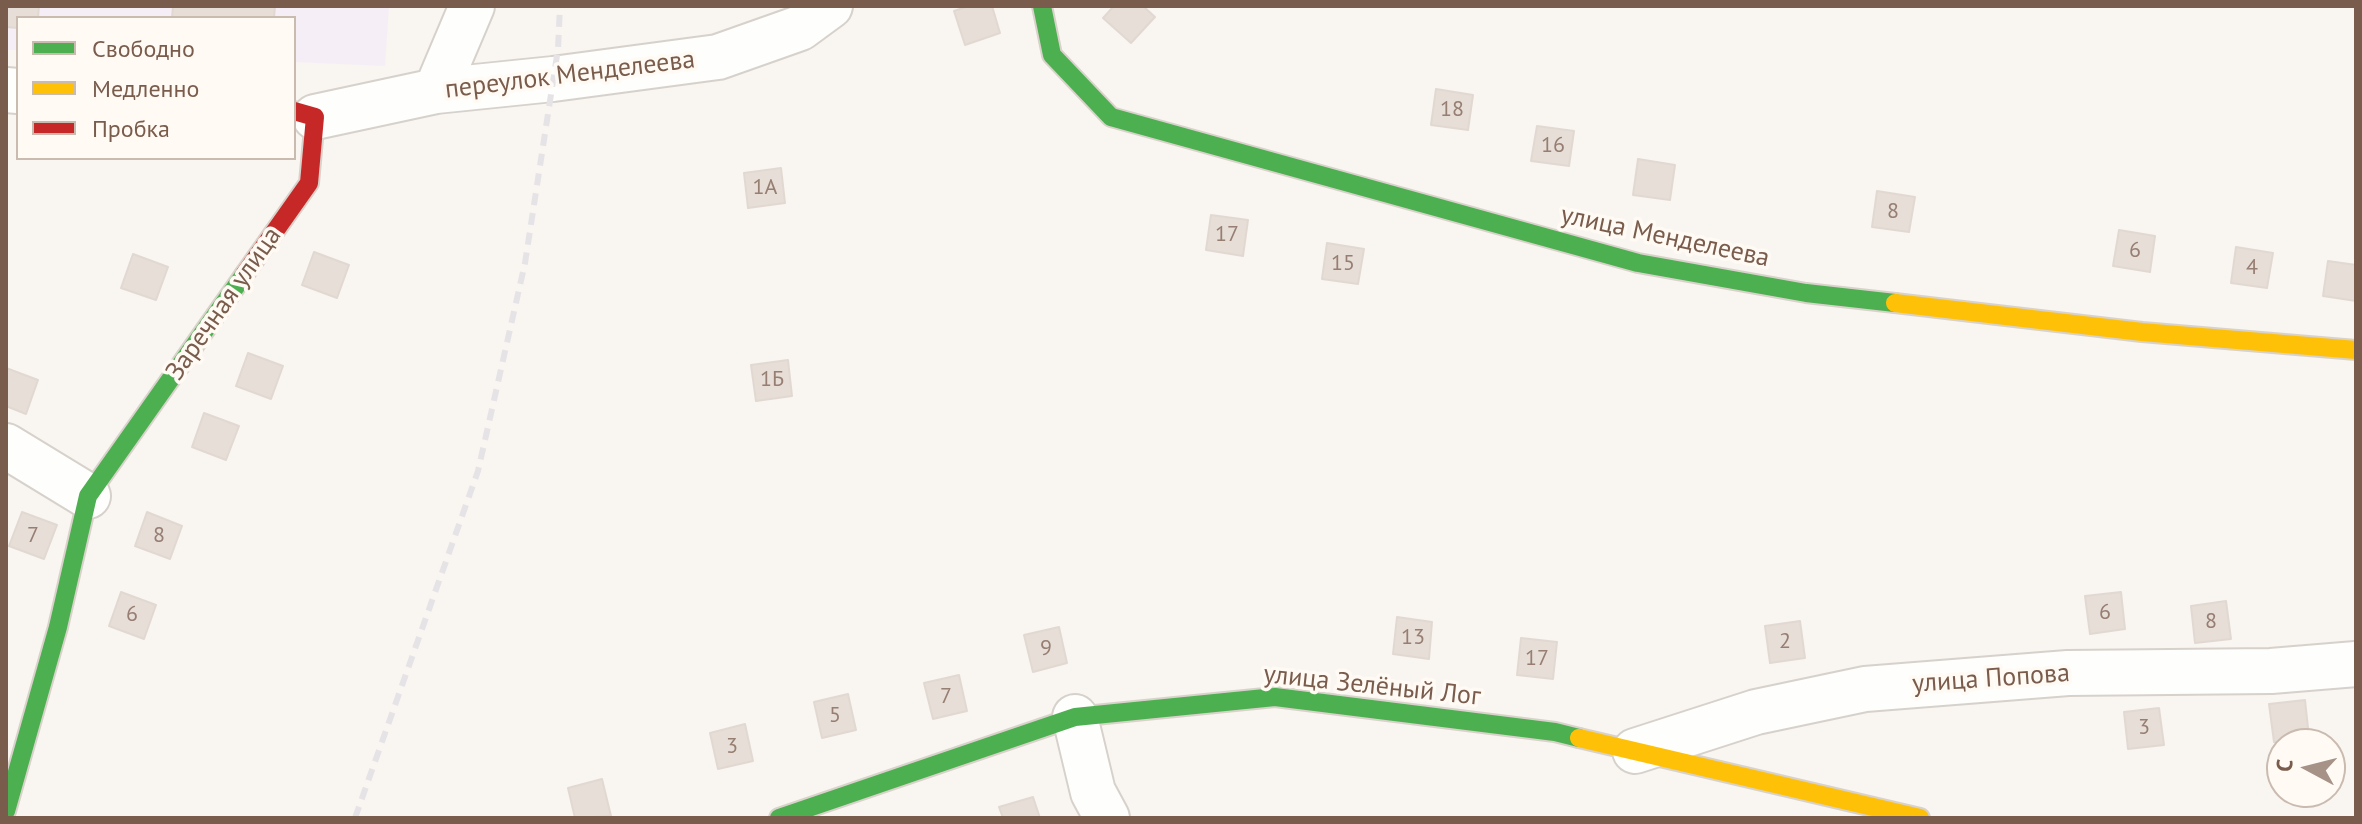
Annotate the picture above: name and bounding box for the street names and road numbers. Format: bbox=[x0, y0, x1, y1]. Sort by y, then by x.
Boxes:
street label: переулок Менделеева bbox=[443, 44, 697, 106]
street label: улица Менделеева bbox=[1558, 200, 1772, 274]
street label: Заречная улица bbox=[160, 222, 288, 386]
street label: улица Попова bbox=[1911, 658, 2071, 700]
street label: улица Зелёный Лог bbox=[1262, 659, 1482, 713]

